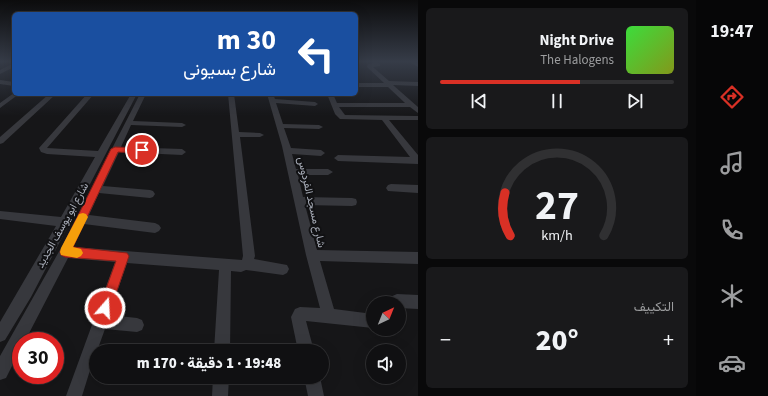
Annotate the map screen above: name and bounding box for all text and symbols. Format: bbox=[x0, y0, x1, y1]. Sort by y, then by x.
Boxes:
text: 19:47 bbox=[710, 19, 754, 44]
text: 30 m bbox=[217, 20, 276, 60]
icon: left bbox=[290, 28, 342, 80]
text: Night Drive bbox=[539, 30, 614, 51]
text: The Halogens bbox=[540, 51, 614, 69]
text: شارع بسيونى bbox=[183, 57, 276, 82]
icon: directions bbox=[718, 83, 746, 111]
icon: previous bbox=[468, 90, 490, 112]
icon: pause bbox=[546, 90, 568, 112]
icon: next bbox=[624, 90, 646, 112]
pin bbox=[125, 133, 159, 167]
icon: arrive bbox=[131, 139, 153, 161]
icon: music bbox=[718, 149, 746, 177]
street label: شارع مسجد الفردوس bbox=[294, 155, 329, 249]
text: 27 bbox=[535, 176, 579, 236]
street label: شارع ابو يوسف الجديد bbox=[33, 180, 92, 271]
icon: phone bbox=[718, 216, 746, 244]
text: km/h bbox=[541, 225, 573, 246]
icon: climate bbox=[718, 282, 746, 310]
position arrow bbox=[84, 287, 126, 329]
north arrow bbox=[366, 296, 406, 336]
map controls bbox=[366, 296, 406, 384]
text: التكييف bbox=[634, 298, 674, 316]
text: 20° bbox=[535, 319, 579, 362]
text: − bbox=[440, 324, 451, 356]
text: + bbox=[663, 324, 674, 356]
speed limit sign: 30 bbox=[12, 332, 64, 384]
button: sound bbox=[366, 344, 406, 384]
icon: car bbox=[718, 349, 746, 377]
text: 19:48 · 1 دقيقة · 170 m bbox=[137, 353, 281, 374]

